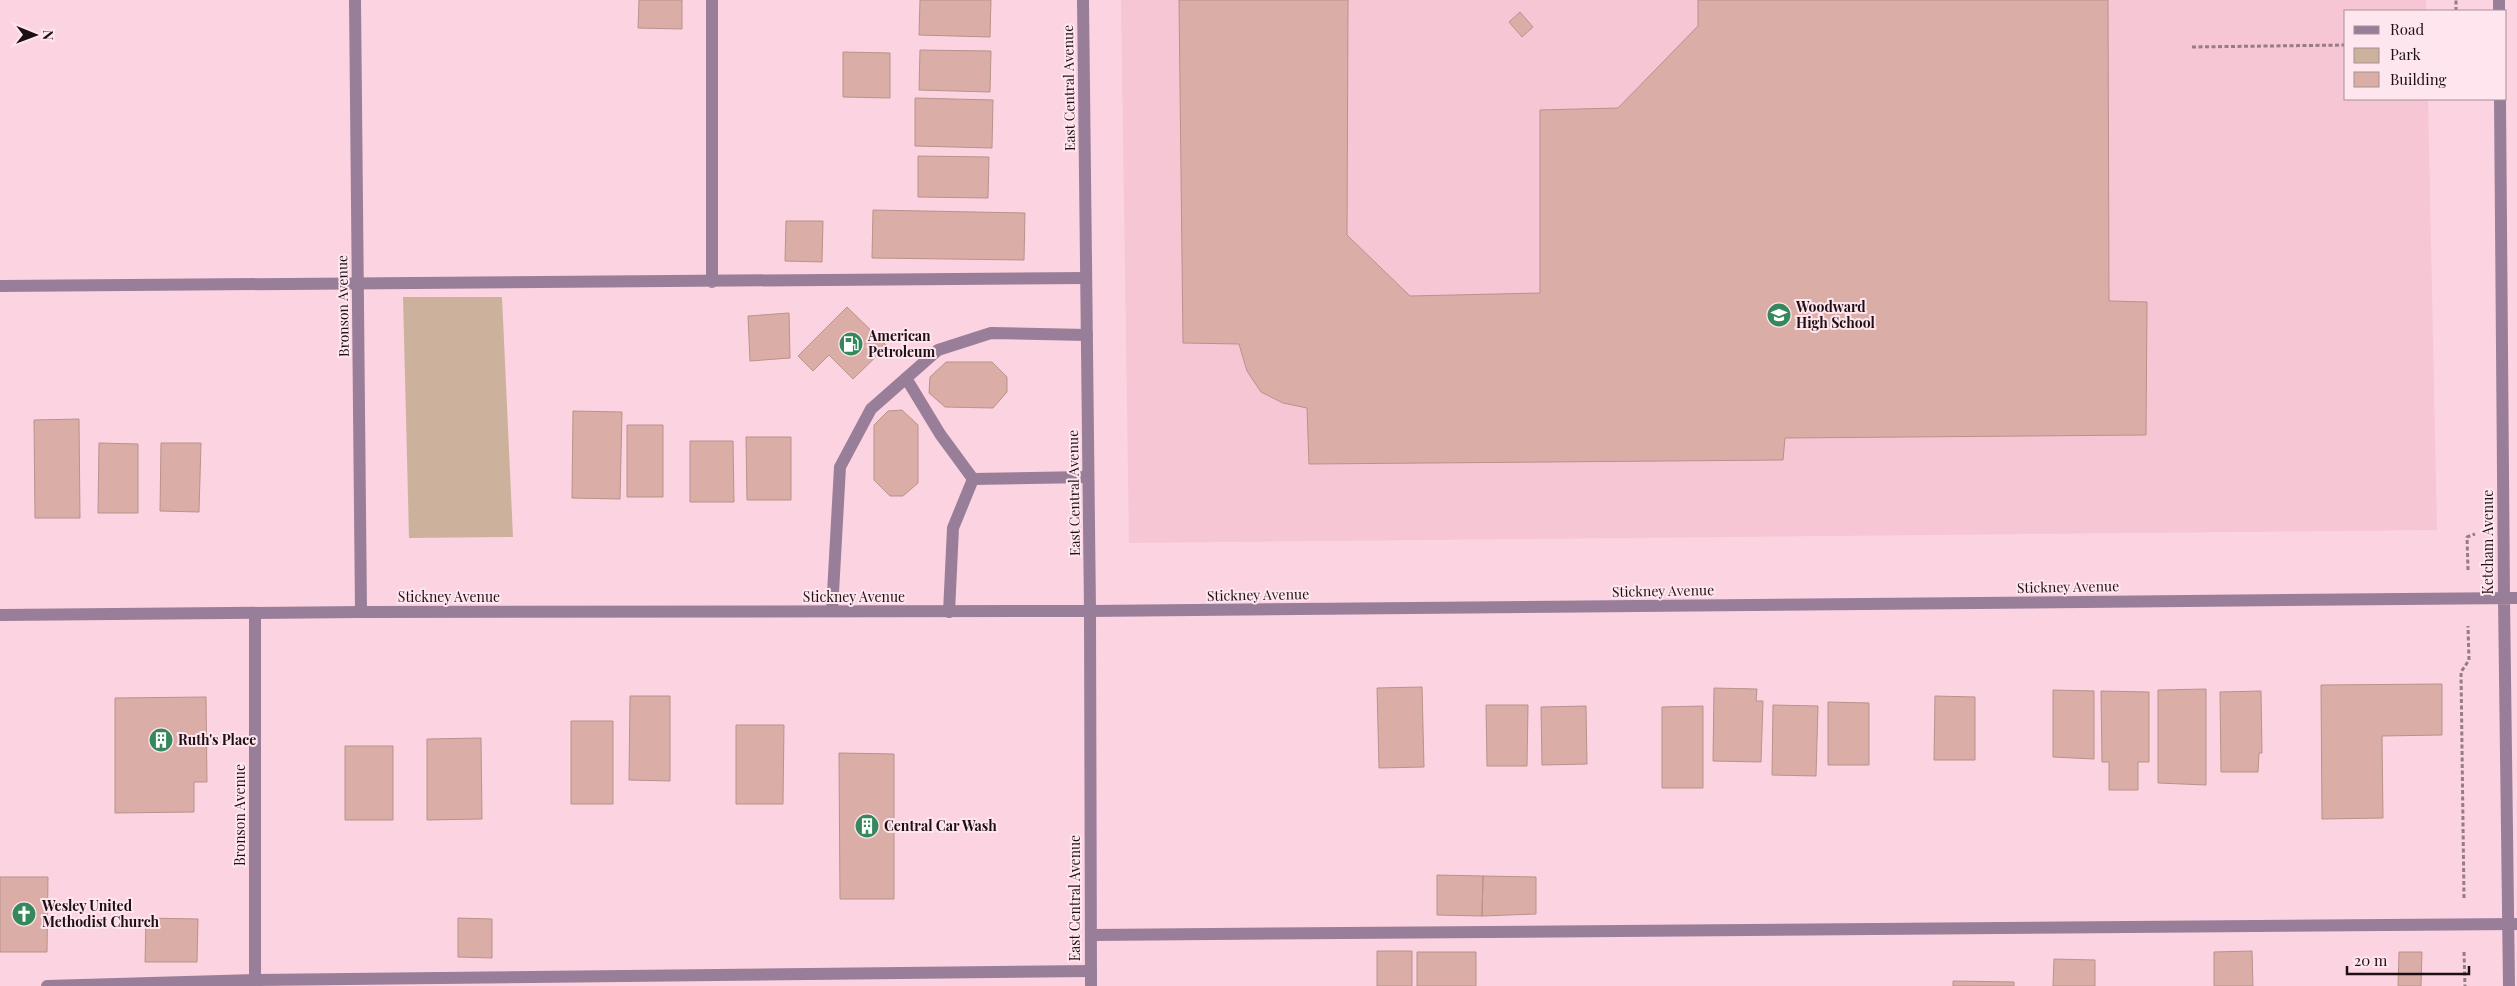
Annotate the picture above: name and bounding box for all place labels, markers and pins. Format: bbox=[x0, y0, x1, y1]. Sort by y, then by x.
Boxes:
place label: Woodward High School bbox=[1795, 297, 1875, 332]
school or university icon: Woodward High School bbox=[1766, 302, 1792, 328]
place label: American Petroleum bbox=[867, 326, 936, 361]
fuel station icon: American Petroleum bbox=[838, 331, 864, 357]
building icon: Ruth's Place bbox=[148, 727, 174, 753]
place label: Ruth's Place bbox=[178, 730, 256, 749]
building icon: Central Car Wash bbox=[854, 813, 880, 839]
place label: Central Car Wash bbox=[884, 816, 997, 835]
place label: Wesley United Methodist Church bbox=[41, 896, 160, 931]
church icon: Wesley United Methodist Church bbox=[11, 901, 37, 927]

